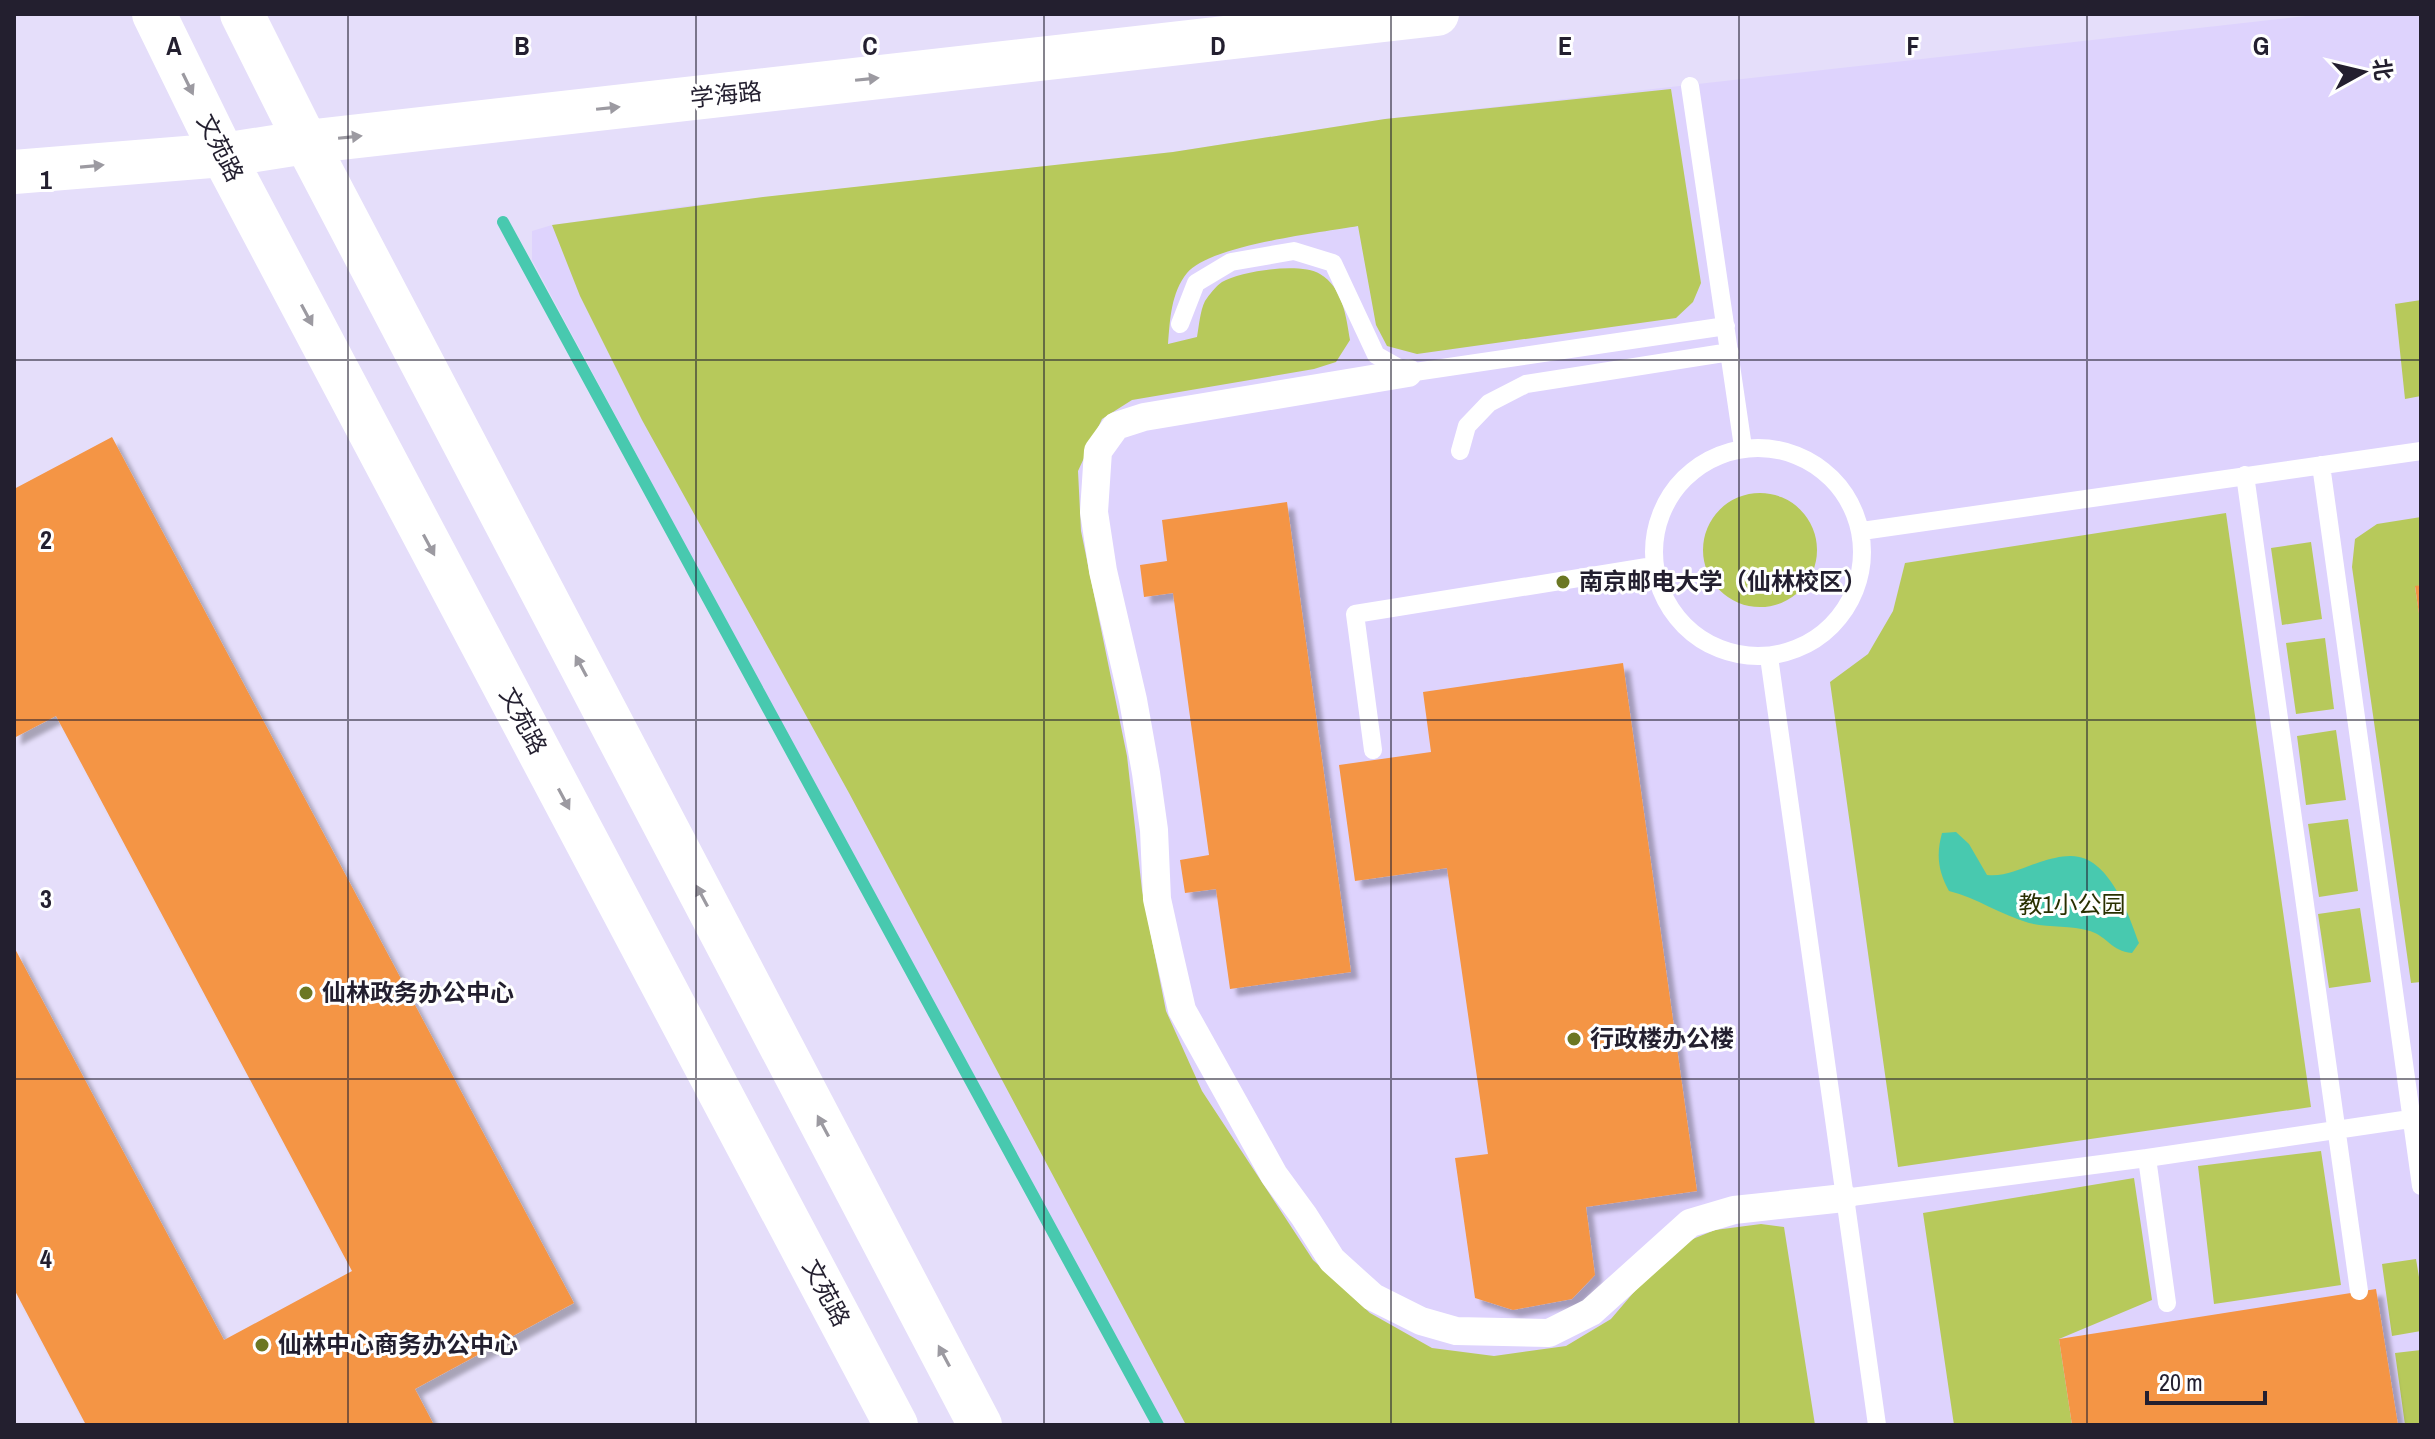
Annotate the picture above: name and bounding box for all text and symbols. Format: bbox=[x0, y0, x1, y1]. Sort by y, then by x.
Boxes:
text: A bbox=[166, 28, 182, 63]
text: B bbox=[514, 28, 530, 63]
text: C bbox=[862, 28, 878, 63]
text: D bbox=[1210, 28, 1226, 63]
text: E bbox=[1558, 28, 1572, 63]
text: F bbox=[1906, 28, 1920, 63]
text: G bbox=[2253, 28, 2269, 63]
north arrow bbox=[2323, 32, 2403, 112]
text: 北 bbox=[2366, 56, 2399, 82]
one-way arrow bbox=[855, 72, 880, 85]
one-way arrow bbox=[181, 73, 195, 96]
street label: 学海路 bbox=[688, 74, 763, 114]
one-way arrow bbox=[596, 102, 621, 115]
street label: 文苑路 bbox=[190, 108, 251, 187]
one-way arrow bbox=[338, 131, 363, 144]
one-way arrow bbox=[80, 159, 105, 172]
text: 1 bbox=[40, 162, 52, 197]
one-way arrow bbox=[300, 304, 314, 326]
text: 2 bbox=[40, 522, 52, 557]
one-way arrow bbox=[423, 533, 436, 556]
place label: 南京邮电大学（仙林校区） bbox=[1579, 565, 1867, 597]
marker: 南京邮电大学（仙林校区） bbox=[1554, 573, 1572, 591]
one-way arrow bbox=[574, 654, 587, 677]
street label: 文苑路 bbox=[493, 681, 555, 760]
one-way arrow bbox=[557, 788, 571, 810]
text: 3 bbox=[40, 881, 52, 916]
one-way arrow bbox=[695, 884, 709, 907]
park label: 教1小公园 bbox=[2019, 888, 2125, 920]
place label: 仙林政务办公中心 bbox=[322, 976, 514, 1008]
marker: 仙林政务办公中心 bbox=[297, 984, 315, 1002]
place label: 行政楼办公楼 bbox=[1590, 1022, 1734, 1054]
marker: 行政楼办公楼 bbox=[1565, 1030, 1583, 1048]
one-way arrow bbox=[817, 1114, 830, 1137]
text: 4 bbox=[40, 1241, 52, 1276]
street label: 文苑路 bbox=[796, 1253, 858, 1332]
place label: 仙林中心商务办公中心 bbox=[278, 1328, 518, 1360]
marker: 仙林中心商务办公中心 bbox=[253, 1336, 271, 1354]
one-way arrow bbox=[938, 1345, 952, 1367]
scale bar bbox=[2147, 1355, 2265, 1405]
text: 20 m bbox=[2159, 1366, 2203, 1398]

